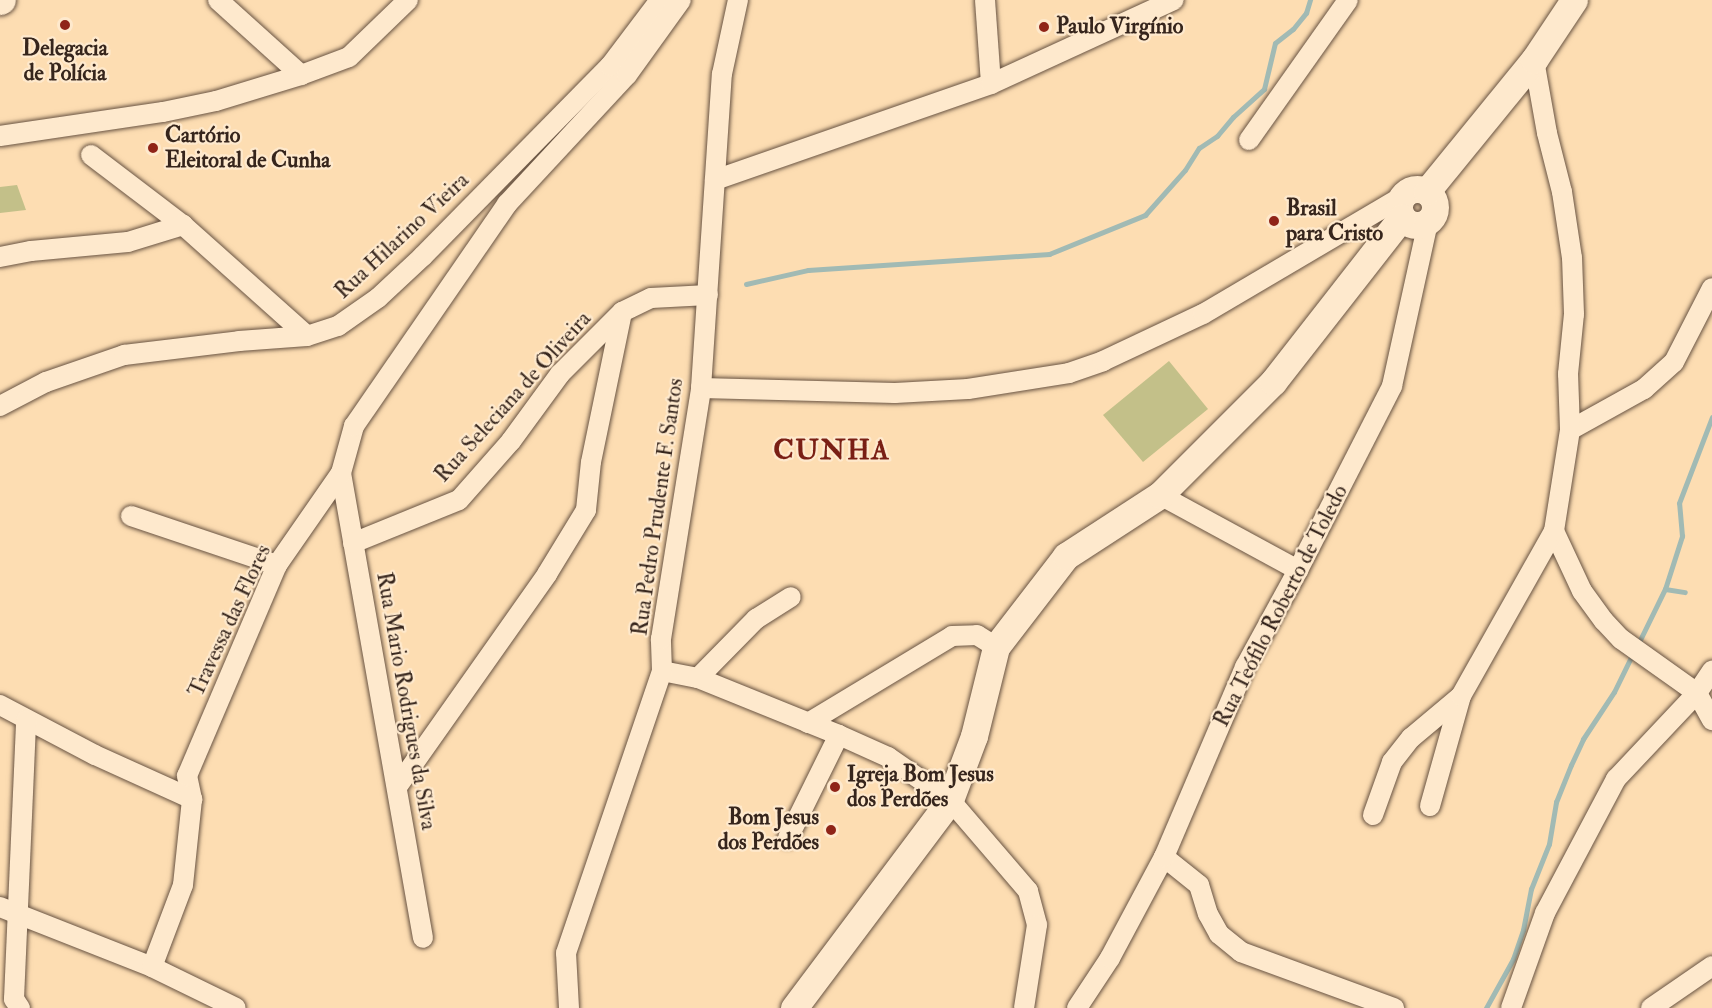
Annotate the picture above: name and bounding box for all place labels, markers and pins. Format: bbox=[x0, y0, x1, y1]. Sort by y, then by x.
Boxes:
place label: Paulo Virgínio bbox=[1056, 14, 1183, 40]
marker: Delegacia de Polícia bbox=[58, 18, 72, 32]
marker: Paulo Virgínio bbox=[1037, 20, 1051, 34]
place label: Delegacia de Polícia bbox=[22, 35, 108, 86]
place label: Cartório Eleitoral de Cunha bbox=[165, 122, 330, 174]
marker: Cartório Eleitoral de Cunha bbox=[146, 141, 160, 155]
place label: Brasil para Cristo bbox=[1286, 195, 1383, 246]
marker: Brasil para Cristo bbox=[1267, 214, 1281, 228]
place label: Igreja Bom Jesus dos Perdões bbox=[847, 761, 994, 812]
marker: Igreja Bom Jesus dos Perdões bbox=[828, 780, 842, 794]
place label: Bom Jesus dos Perdões bbox=[718, 804, 819, 855]
marker: Bom Jesus dos Perdões bbox=[824, 823, 838, 837]

